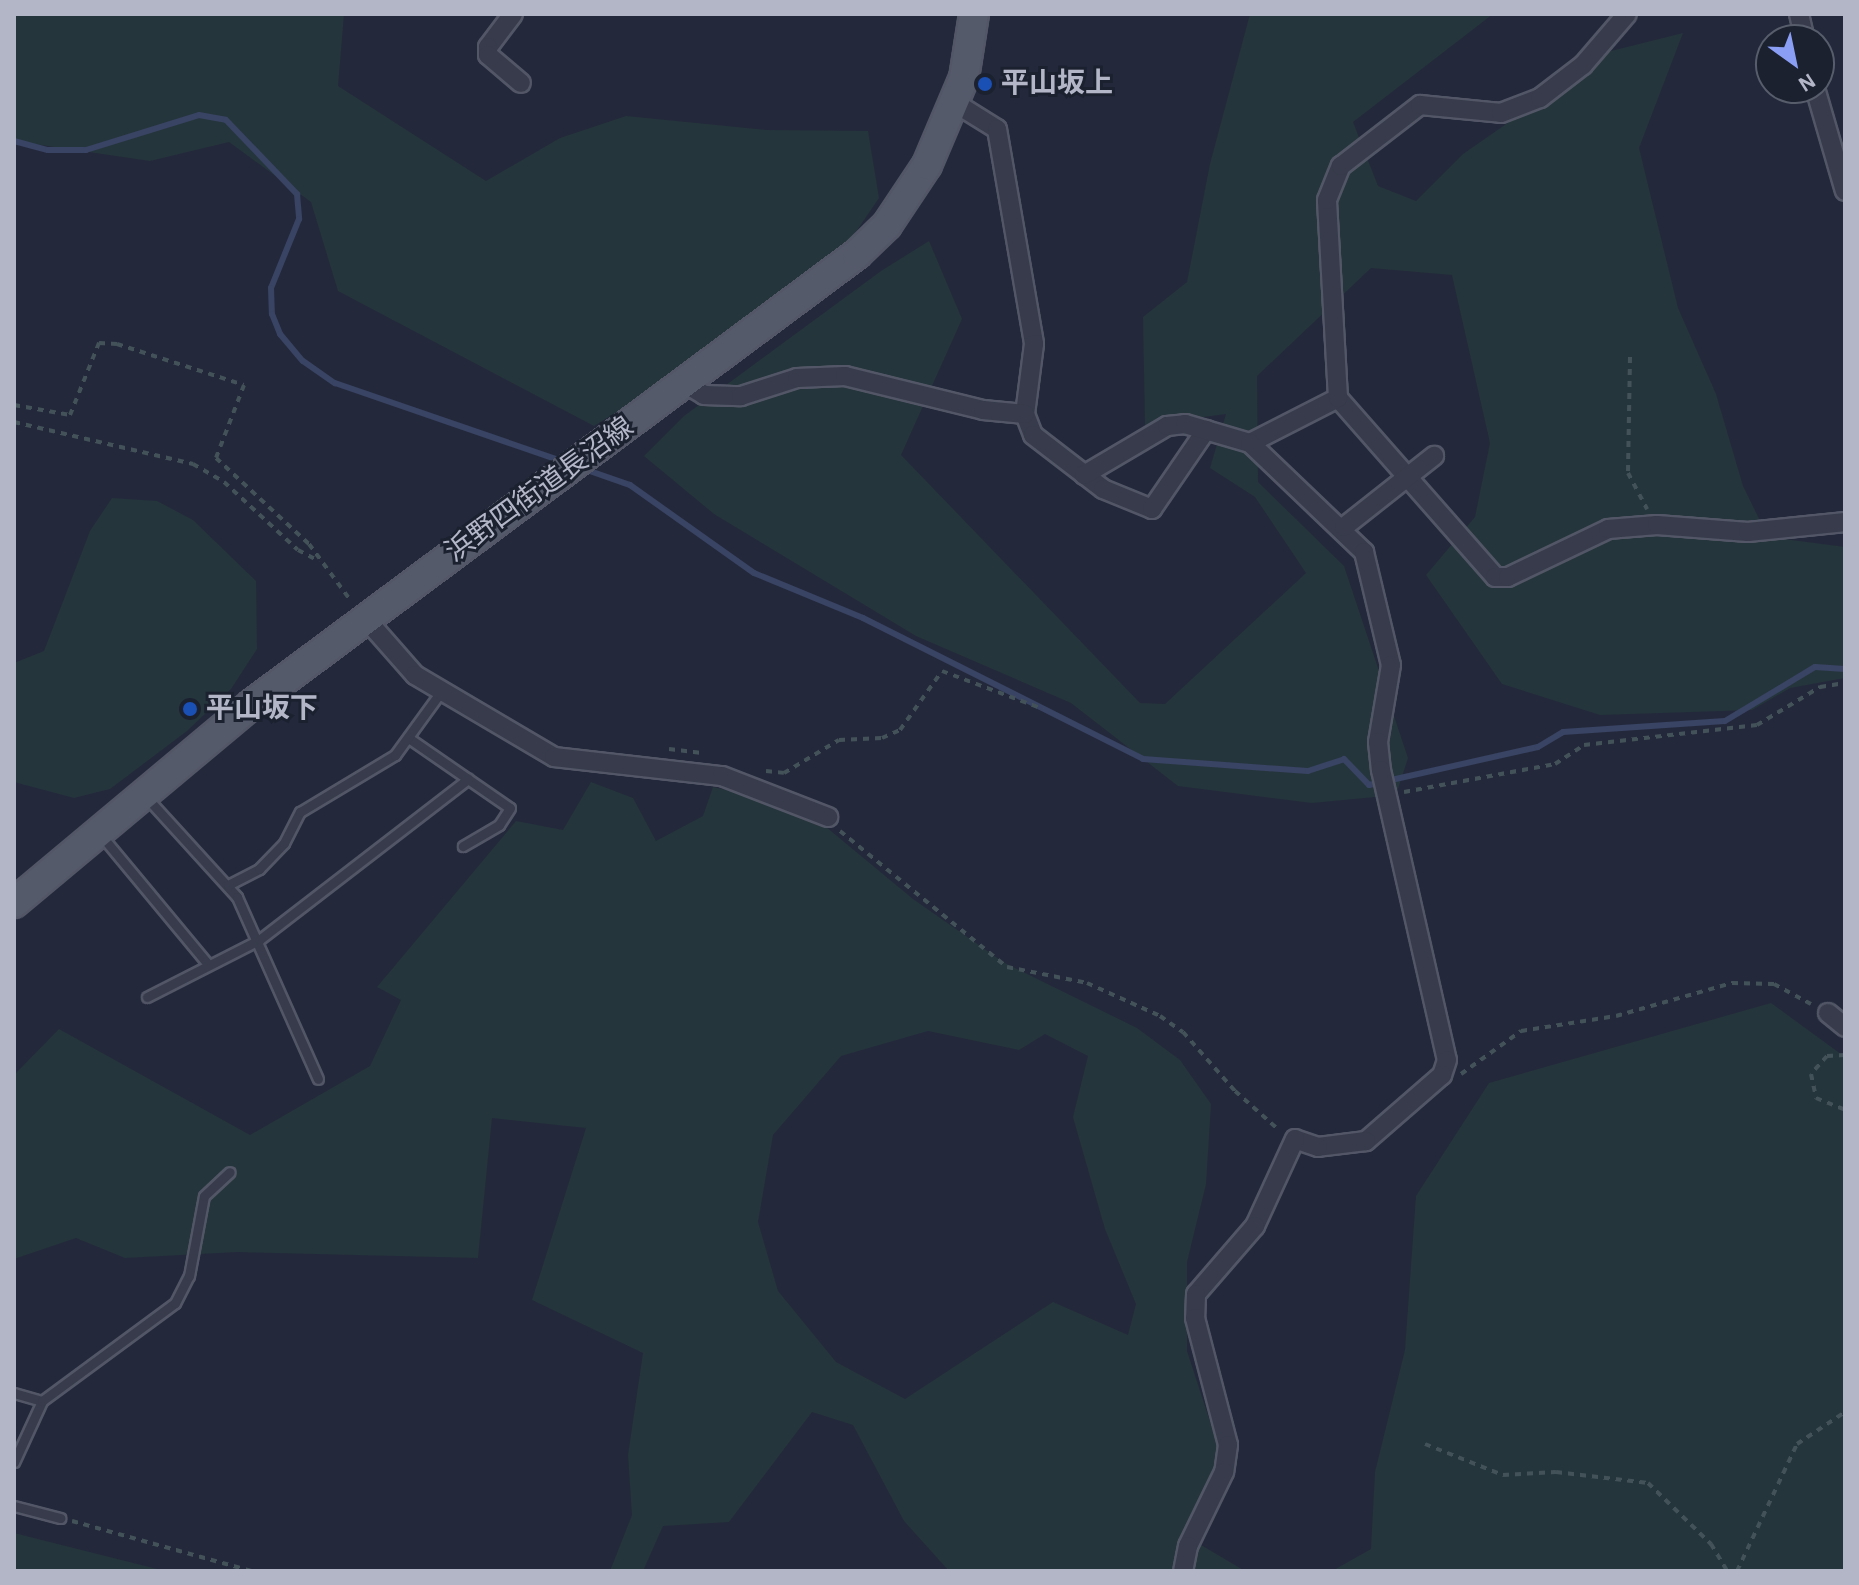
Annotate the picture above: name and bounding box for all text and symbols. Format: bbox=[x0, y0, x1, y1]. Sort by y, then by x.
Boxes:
north arrow bbox=[1755, 24, 1835, 104]
place label: 平山坂上 bbox=[1001, 67, 1113, 101]
text: N bbox=[1795, 69, 1819, 96]
marker: 平山坂上 bbox=[976, 75, 994, 93]
street label: 浜野四街道長沼線 bbox=[440, 411, 640, 569]
place label: 平山坂下 bbox=[206, 692, 318, 726]
marker: 平山坂下 bbox=[181, 700, 199, 718]

